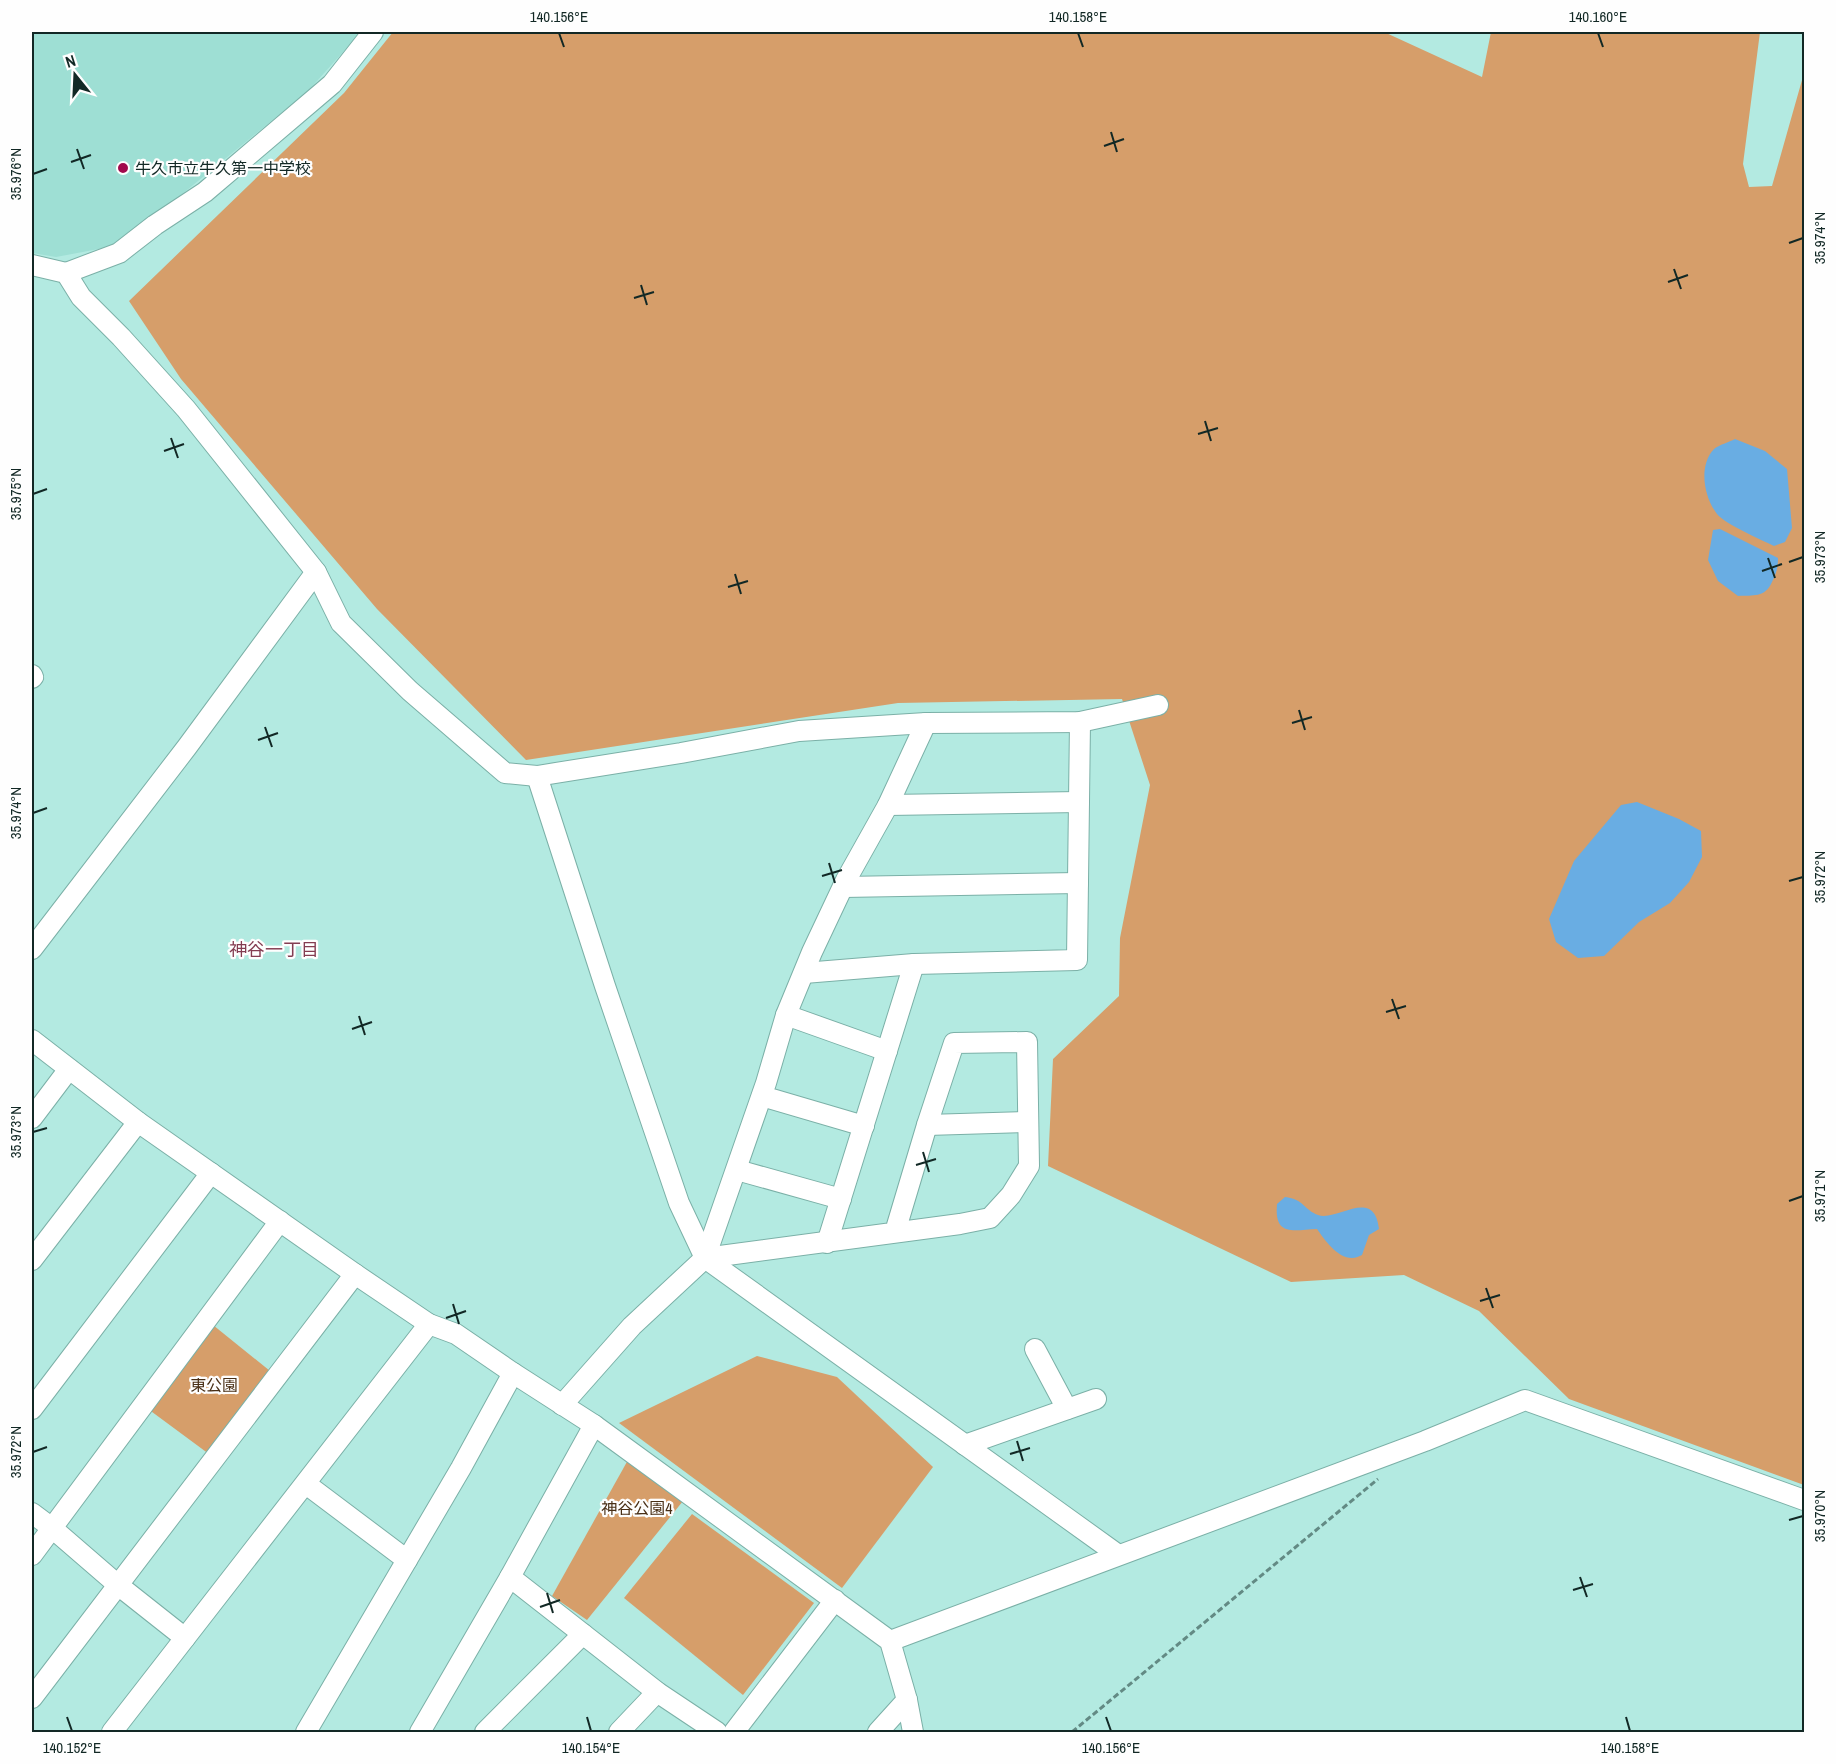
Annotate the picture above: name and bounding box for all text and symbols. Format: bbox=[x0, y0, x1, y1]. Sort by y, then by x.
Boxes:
text: 140.156°E bbox=[530, 6, 588, 27]
text: 140.158°E bbox=[1049, 6, 1107, 27]
text: 140.160°E bbox=[1569, 6, 1627, 27]
north arrow bbox=[45, 45, 105, 105]
text: N bbox=[62, 49, 78, 73]
text: 35.976°N bbox=[5, 148, 26, 200]
place label: 牛久市立牛久第一中学校 bbox=[135, 157, 311, 179]
marker: 牛久市立牛久第一中学校 bbox=[116, 161, 130, 175]
text: 35.974°N bbox=[1809, 212, 1830, 264]
text: 35.975°N bbox=[5, 468, 26, 520]
text: 35.973°N bbox=[1809, 531, 1830, 583]
text: 35.974°N bbox=[5, 787, 26, 839]
text: 35.972°N bbox=[1809, 851, 1830, 903]
district label: 神谷一丁目 bbox=[229, 937, 319, 962]
text: 35.973°N bbox=[5, 1106, 26, 1158]
text: 35.971°N bbox=[1809, 1170, 1830, 1222]
park label: 東公園 bbox=[190, 1374, 238, 1396]
text: 35.972°N bbox=[5, 1426, 26, 1478]
text: 35.970°N bbox=[1809, 1490, 1830, 1542]
park label: 神谷公園4 bbox=[601, 1497, 673, 1519]
text: 140.152°E bbox=[43, 1737, 101, 1758]
text: 140.154°E bbox=[562, 1737, 620, 1758]
text: 140.156°E bbox=[1082, 1737, 1140, 1758]
text: 140.158°E bbox=[1601, 1737, 1659, 1758]

